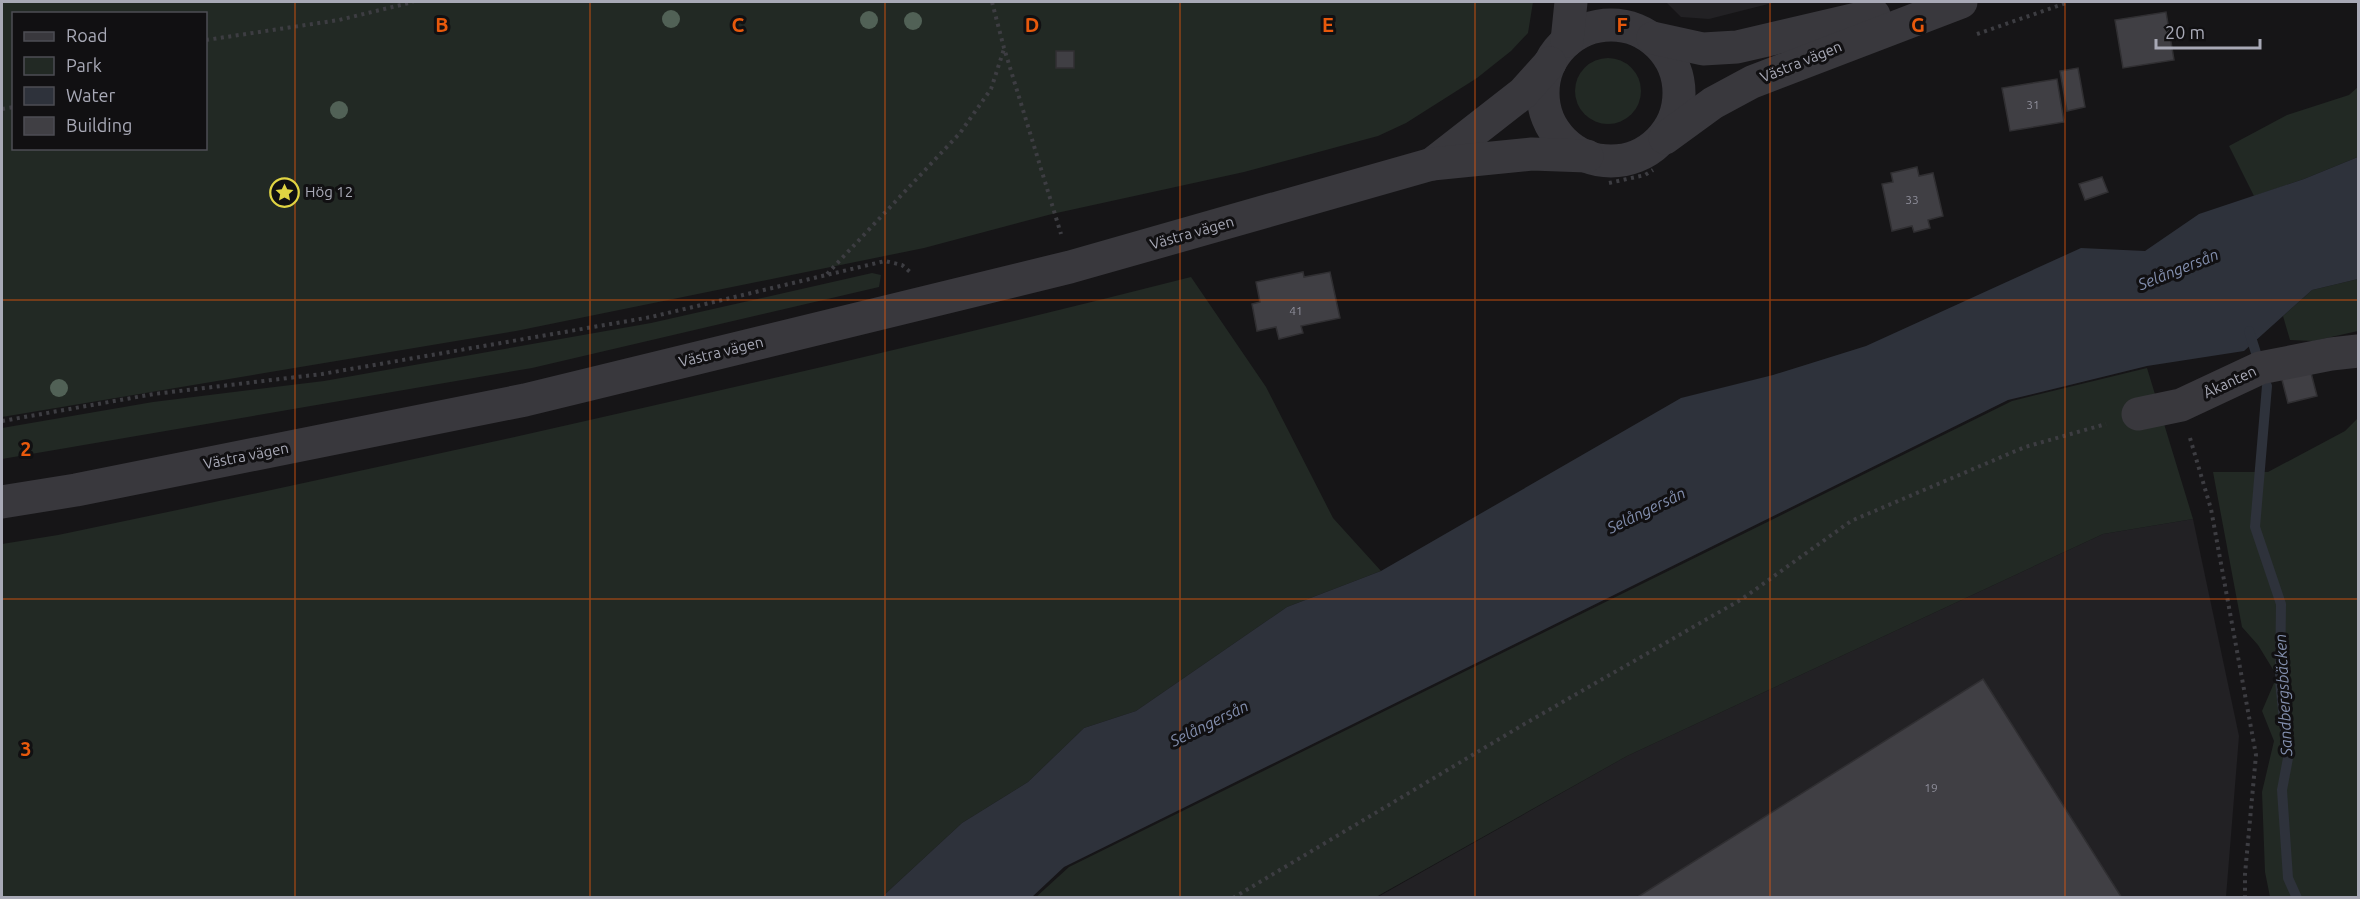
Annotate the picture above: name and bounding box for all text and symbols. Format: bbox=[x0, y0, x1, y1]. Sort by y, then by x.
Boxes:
legend bbox=[12, 12, 207, 150]
scale bar bbox=[2156, 12, 2260, 50]
text: B bbox=[435, 13, 449, 36]
text: C bbox=[732, 13, 745, 36]
text: D bbox=[1025, 13, 1039, 36]
text: E bbox=[1322, 13, 1334, 36]
text: F bbox=[1616, 13, 1628, 36]
text: G bbox=[1911, 13, 1925, 36]
text: 20 m bbox=[2165, 22, 2205, 42]
text: Road bbox=[66, 25, 108, 45]
street label: Västra vägen bbox=[1757, 37, 1844, 86]
text: Park bbox=[66, 55, 102, 75]
text: Water bbox=[66, 85, 116, 105]
house number: 31 bbox=[2026, 98, 2040, 111]
text: Building bbox=[66, 115, 132, 135]
place icon: Hög 12 bbox=[268, 176, 300, 208]
place label: Hög 12 bbox=[305, 183, 353, 200]
house number: 33 bbox=[1905, 193, 1919, 206]
street label: Västra vägen bbox=[1148, 212, 1236, 253]
water label: Selångersån bbox=[2134, 245, 2221, 294]
house number: 41 bbox=[1289, 304, 1303, 317]
street label: Västra vägen bbox=[677, 333, 765, 370]
street label: Åkanten bbox=[2201, 362, 2259, 401]
text: 2 bbox=[20, 437, 32, 460]
street label: Västra vägen bbox=[202, 439, 290, 472]
water label: Selångersån bbox=[1603, 483, 1688, 537]
water label: Sandbergsbäcken bbox=[2271, 633, 2295, 758]
water label: Selångersån bbox=[1166, 696, 1251, 750]
text: 3 bbox=[20, 737, 32, 760]
house number: 19 bbox=[1924, 781, 1938, 794]

